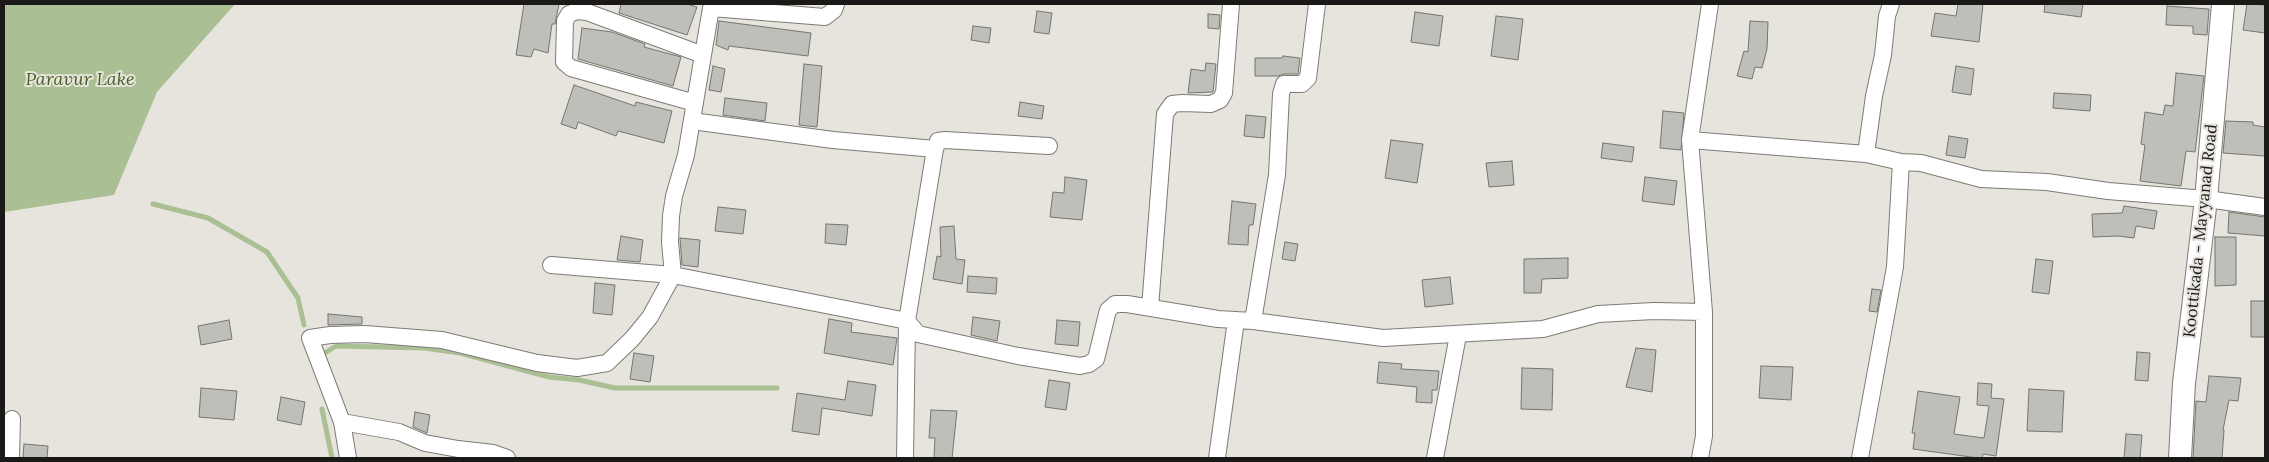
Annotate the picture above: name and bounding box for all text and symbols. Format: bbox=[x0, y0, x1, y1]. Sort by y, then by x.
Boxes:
water label: Paravur Lake bbox=[25, 69, 135, 91]
street label: Koottikada - Mayyanad Road bbox=[2180, 123, 2222, 339]

